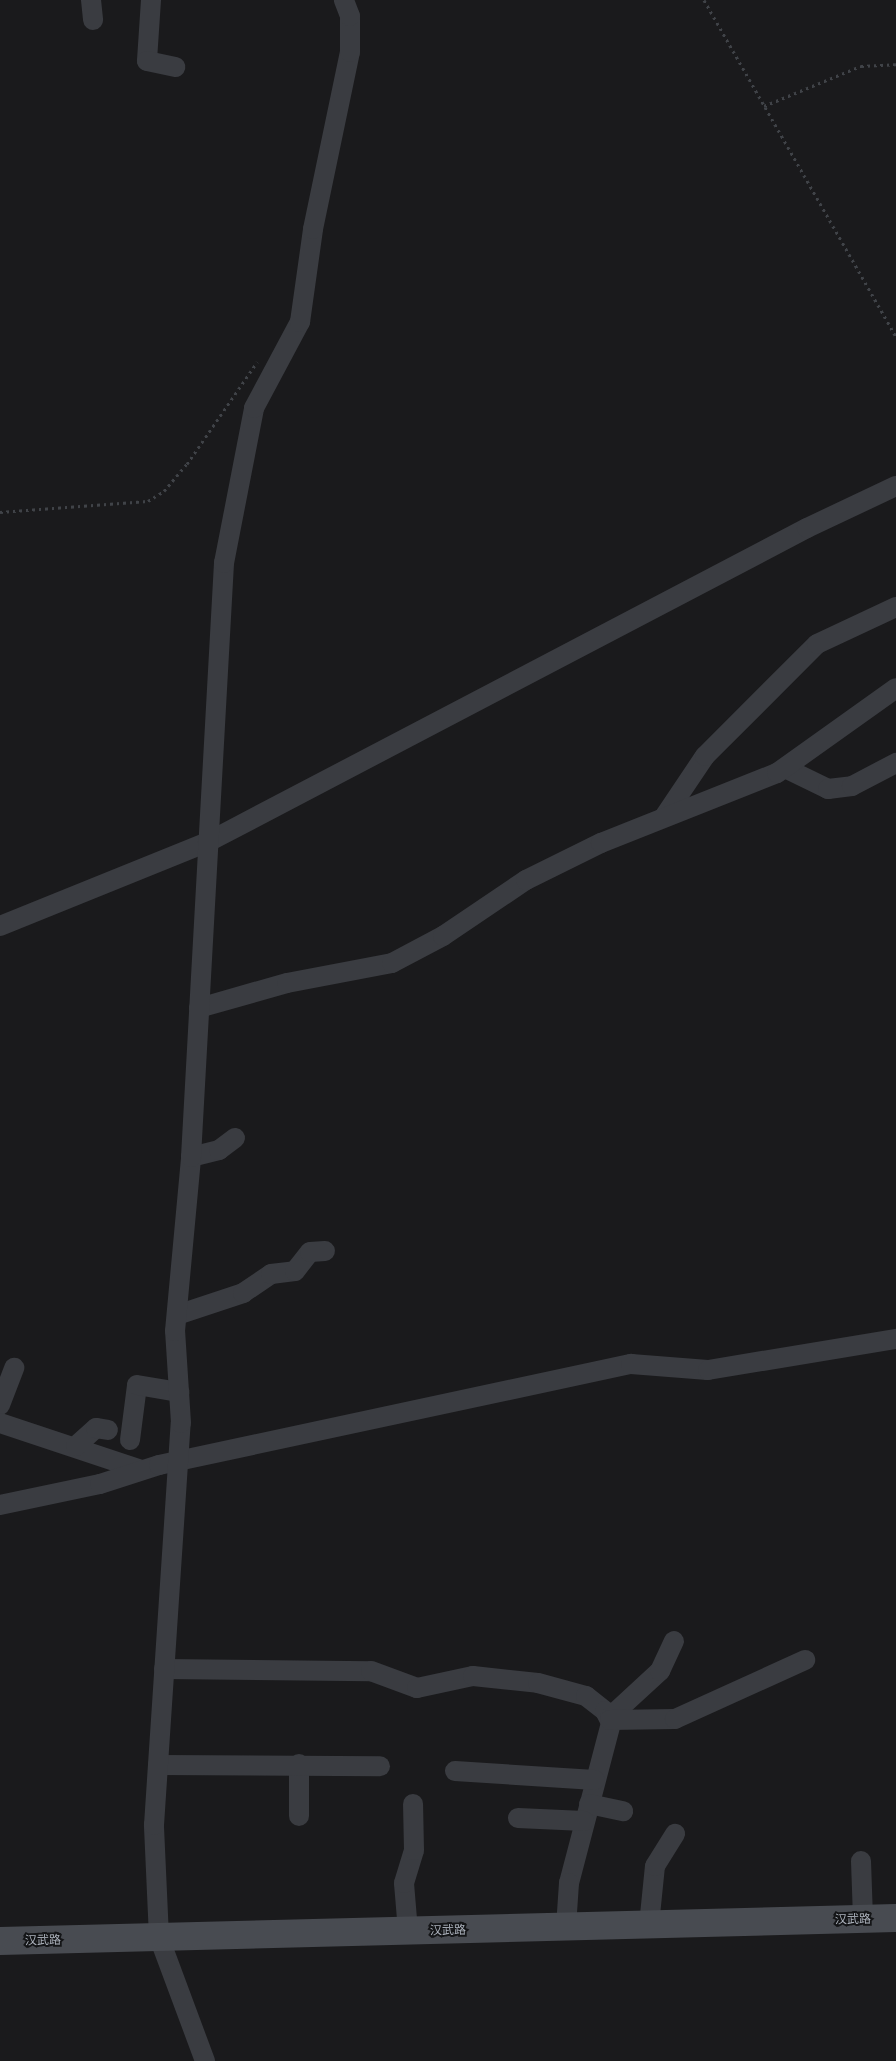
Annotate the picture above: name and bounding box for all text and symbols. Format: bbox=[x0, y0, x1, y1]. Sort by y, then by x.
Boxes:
street label: 汉武路 bbox=[835, 1911, 871, 1927]
street label: 汉武路 bbox=[430, 1922, 466, 1938]
street label: 汉武路 bbox=[25, 1932, 61, 1948]

